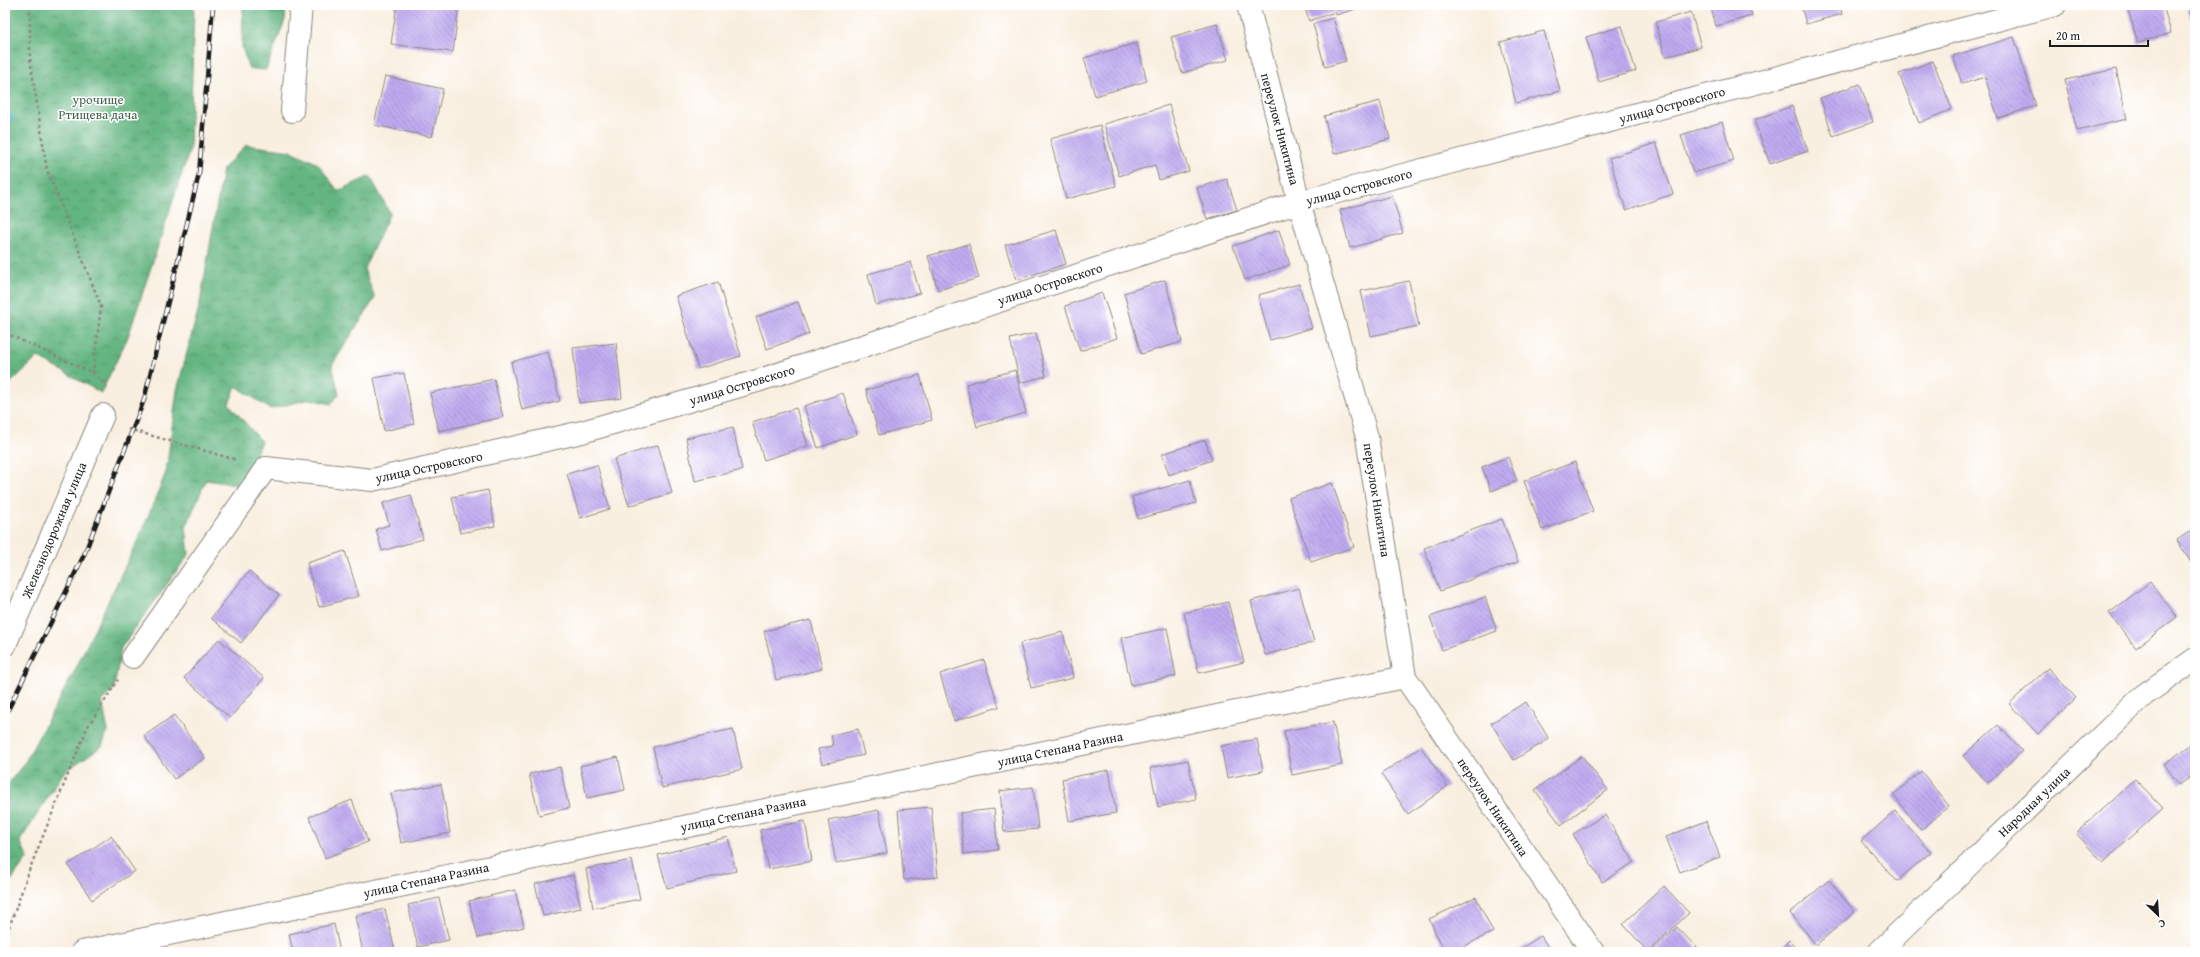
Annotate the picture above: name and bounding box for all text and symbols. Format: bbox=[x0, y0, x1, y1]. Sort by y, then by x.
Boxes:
scale bar bbox=[2050, 22, 2148, 48]
text: 20 m bbox=[2056, 27, 2080, 44]
street label: переулок Никитина bbox=[1256, 71, 1304, 188]
street label: улица Островского bbox=[1616, 82, 1728, 129]
park label: урочище Ртищева дача bbox=[59, 90, 138, 124]
street label: улица Островского bbox=[1303, 164, 1415, 211]
street label: улица Островского bbox=[994, 258, 1105, 310]
street label: улица Островского bbox=[686, 360, 797, 410]
street label: переулок Никитина bbox=[1359, 442, 1396, 559]
street label: улица Островского bbox=[373, 446, 485, 488]
street label: Железнодорожная улица bbox=[16, 458, 92, 602]
street label: улица Степана Разина bbox=[995, 726, 1125, 772]
street label: переулок Никитина bbox=[1453, 754, 1534, 861]
street label: Народная улица bbox=[1994, 762, 2075, 841]
street label: улица Степана Разина bbox=[678, 791, 808, 837]
street label: улица Степана Разина bbox=[361, 857, 491, 903]
north arrow bbox=[2138, 895, 2178, 935]
text: С bbox=[2156, 915, 2168, 933]

